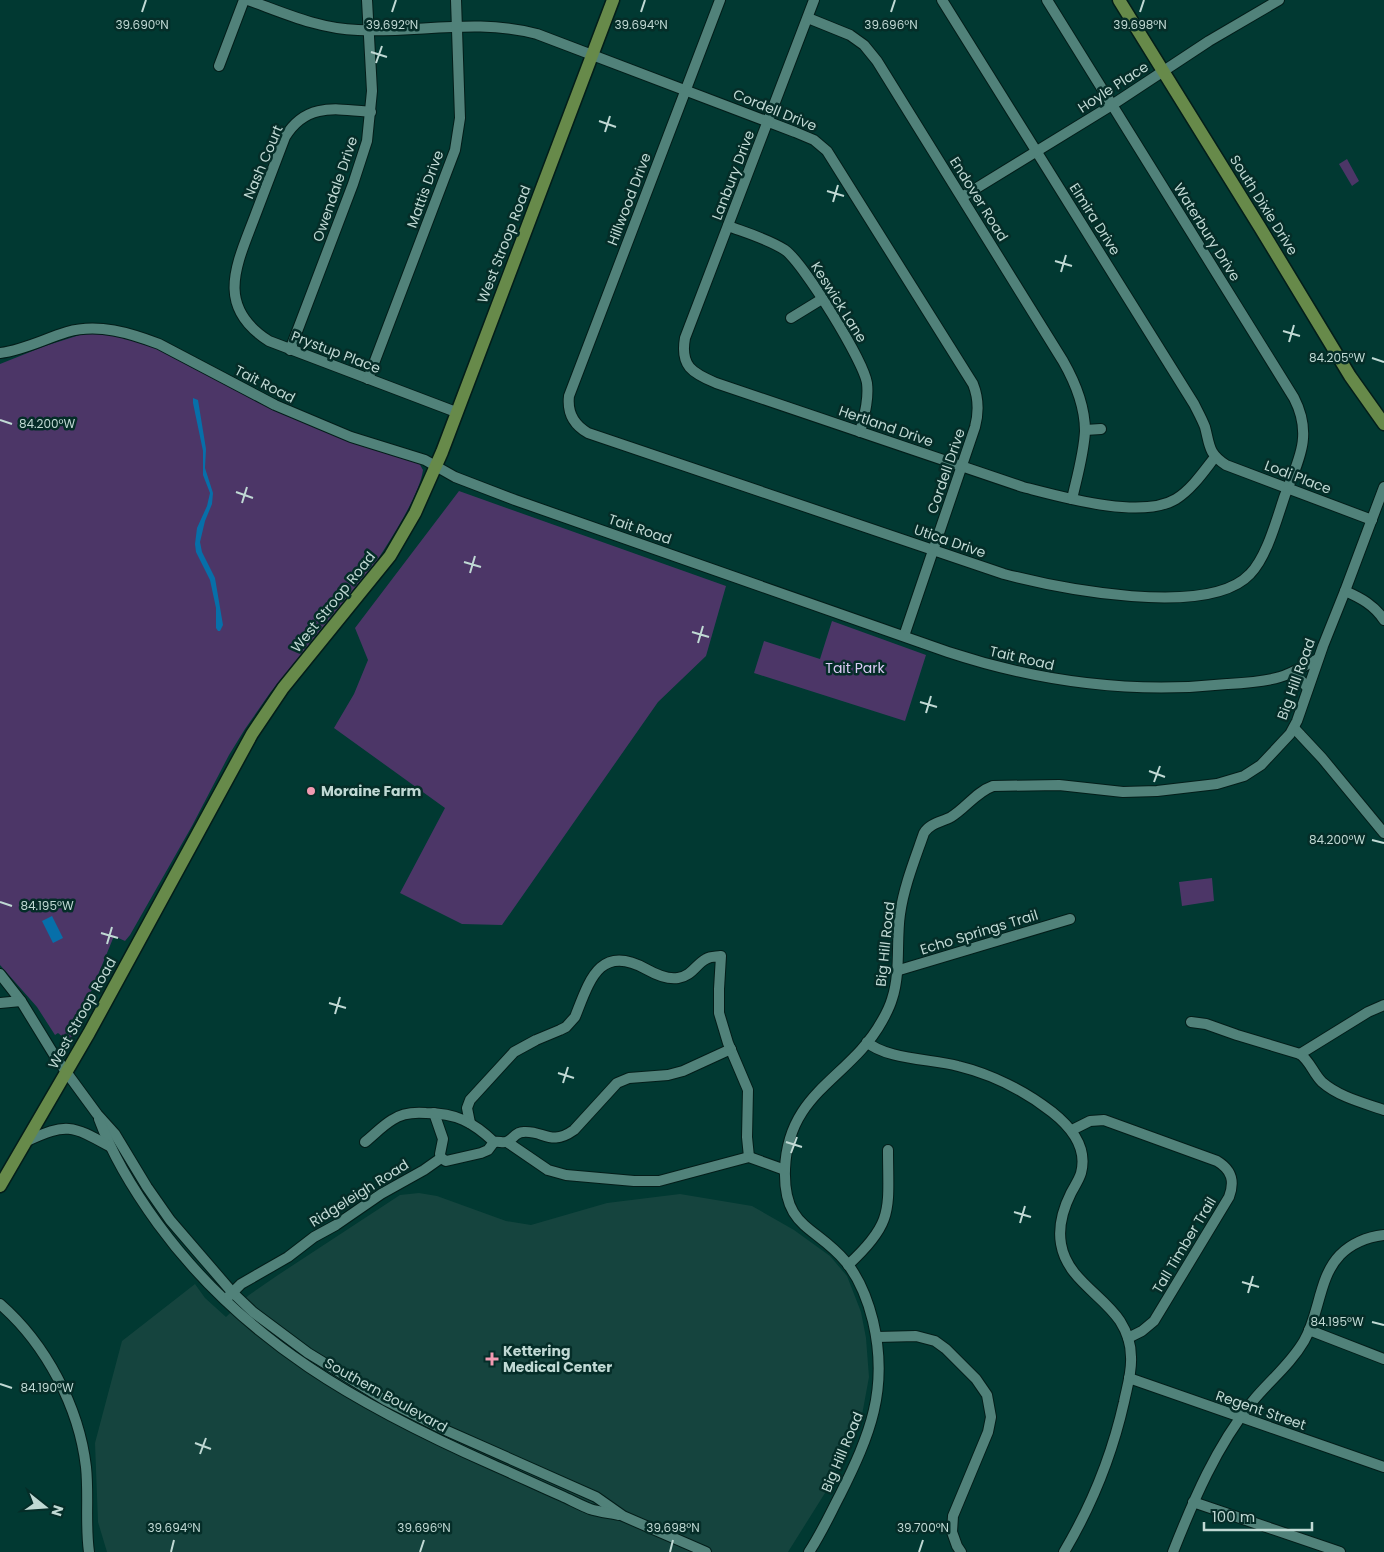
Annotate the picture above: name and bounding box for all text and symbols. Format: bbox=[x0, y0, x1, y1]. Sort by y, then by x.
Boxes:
text: 39.690°N bbox=[115, 16, 169, 33]
text: 39.692°N bbox=[366, 16, 418, 33]
text: 39.694°N bbox=[614, 16, 668, 33]
text: 39.696°N bbox=[864, 16, 918, 33]
text: 39.698°N bbox=[1113, 16, 1167, 33]
street label: Hoyle Place bbox=[1074, 56, 1153, 117]
street label: Cordell Drive bbox=[730, 84, 820, 136]
street label: Nash Court bbox=[238, 122, 288, 202]
street label: Lanbury Drive bbox=[707, 127, 759, 223]
street label: Owendale Drive bbox=[308, 133, 362, 244]
street label: Mattis Drive bbox=[402, 147, 448, 231]
street label: Hillwood Drive bbox=[602, 150, 656, 248]
street label: South Dixie Drive bbox=[1225, 151, 1303, 259]
street label: Endover Road bbox=[945, 153, 1013, 245]
street label: Elmira Drive bbox=[1065, 179, 1125, 259]
street label: Waterbury Drive bbox=[1169, 179, 1245, 285]
street label: West Stroop Road bbox=[472, 182, 536, 306]
street label: Keswick Lane bbox=[806, 258, 872, 347]
street label: Prystup Place bbox=[289, 326, 384, 378]
text: 84.205°W bbox=[1309, 349, 1365, 366]
street label: Tait Road bbox=[231, 360, 299, 408]
street label: Hertland Drive bbox=[836, 400, 936, 452]
text: 84.200°W bbox=[19, 415, 75, 432]
street label: Cordell Drive bbox=[922, 425, 970, 516]
street label: Lodi Place bbox=[1262, 455, 1334, 499]
street label: Tait Road bbox=[606, 509, 674, 549]
street label: Utica Drive bbox=[911, 519, 989, 563]
street label: West Stroop Road bbox=[286, 547, 380, 657]
street label: Big Hill Road bbox=[1272, 635, 1320, 723]
street label: Tait Road bbox=[988, 641, 1056, 675]
park label: Tait Park bbox=[825, 658, 885, 678]
place label: Moraine Farm bbox=[321, 781, 422, 801]
marker: Moraine Farm bbox=[305, 785, 317, 797]
text: 84.200°W bbox=[1309, 831, 1365, 848]
text: 84.195°W bbox=[20, 897, 74, 914]
street label: Big Hill Road bbox=[871, 900, 899, 988]
street label: Echo Springs Trail bbox=[918, 905, 1040, 959]
street label: West Stroop Road bbox=[43, 954, 121, 1072]
street label: Ridgeleigh Road bbox=[305, 1154, 413, 1232]
street label: Tall Timber Trail bbox=[1147, 1193, 1221, 1297]
text: 84.195°W bbox=[1310, 1313, 1364, 1330]
place label: Kettering Medical Center bbox=[503, 1341, 612, 1377]
marker: Kettering Medical Center bbox=[485, 1352, 499, 1366]
street label: Southern Boulevard bbox=[321, 1353, 451, 1437]
text: 84.190°W bbox=[20, 1379, 74, 1396]
street label: Regent Street bbox=[1213, 1385, 1309, 1435]
street label: Big Hill Road bbox=[816, 1409, 868, 1495]
north arrow bbox=[20, 1482, 70, 1532]
scale bar bbox=[1204, 1500, 1312, 1532]
text: N bbox=[46, 1503, 69, 1519]
text: 100 m bbox=[1212, 1506, 1255, 1527]
text: 39.694°N bbox=[147, 1519, 201, 1536]
text: 39.696°N bbox=[397, 1519, 451, 1536]
text: 39.698°N bbox=[646, 1519, 700, 1536]
text: 39.700°N bbox=[897, 1519, 949, 1536]

